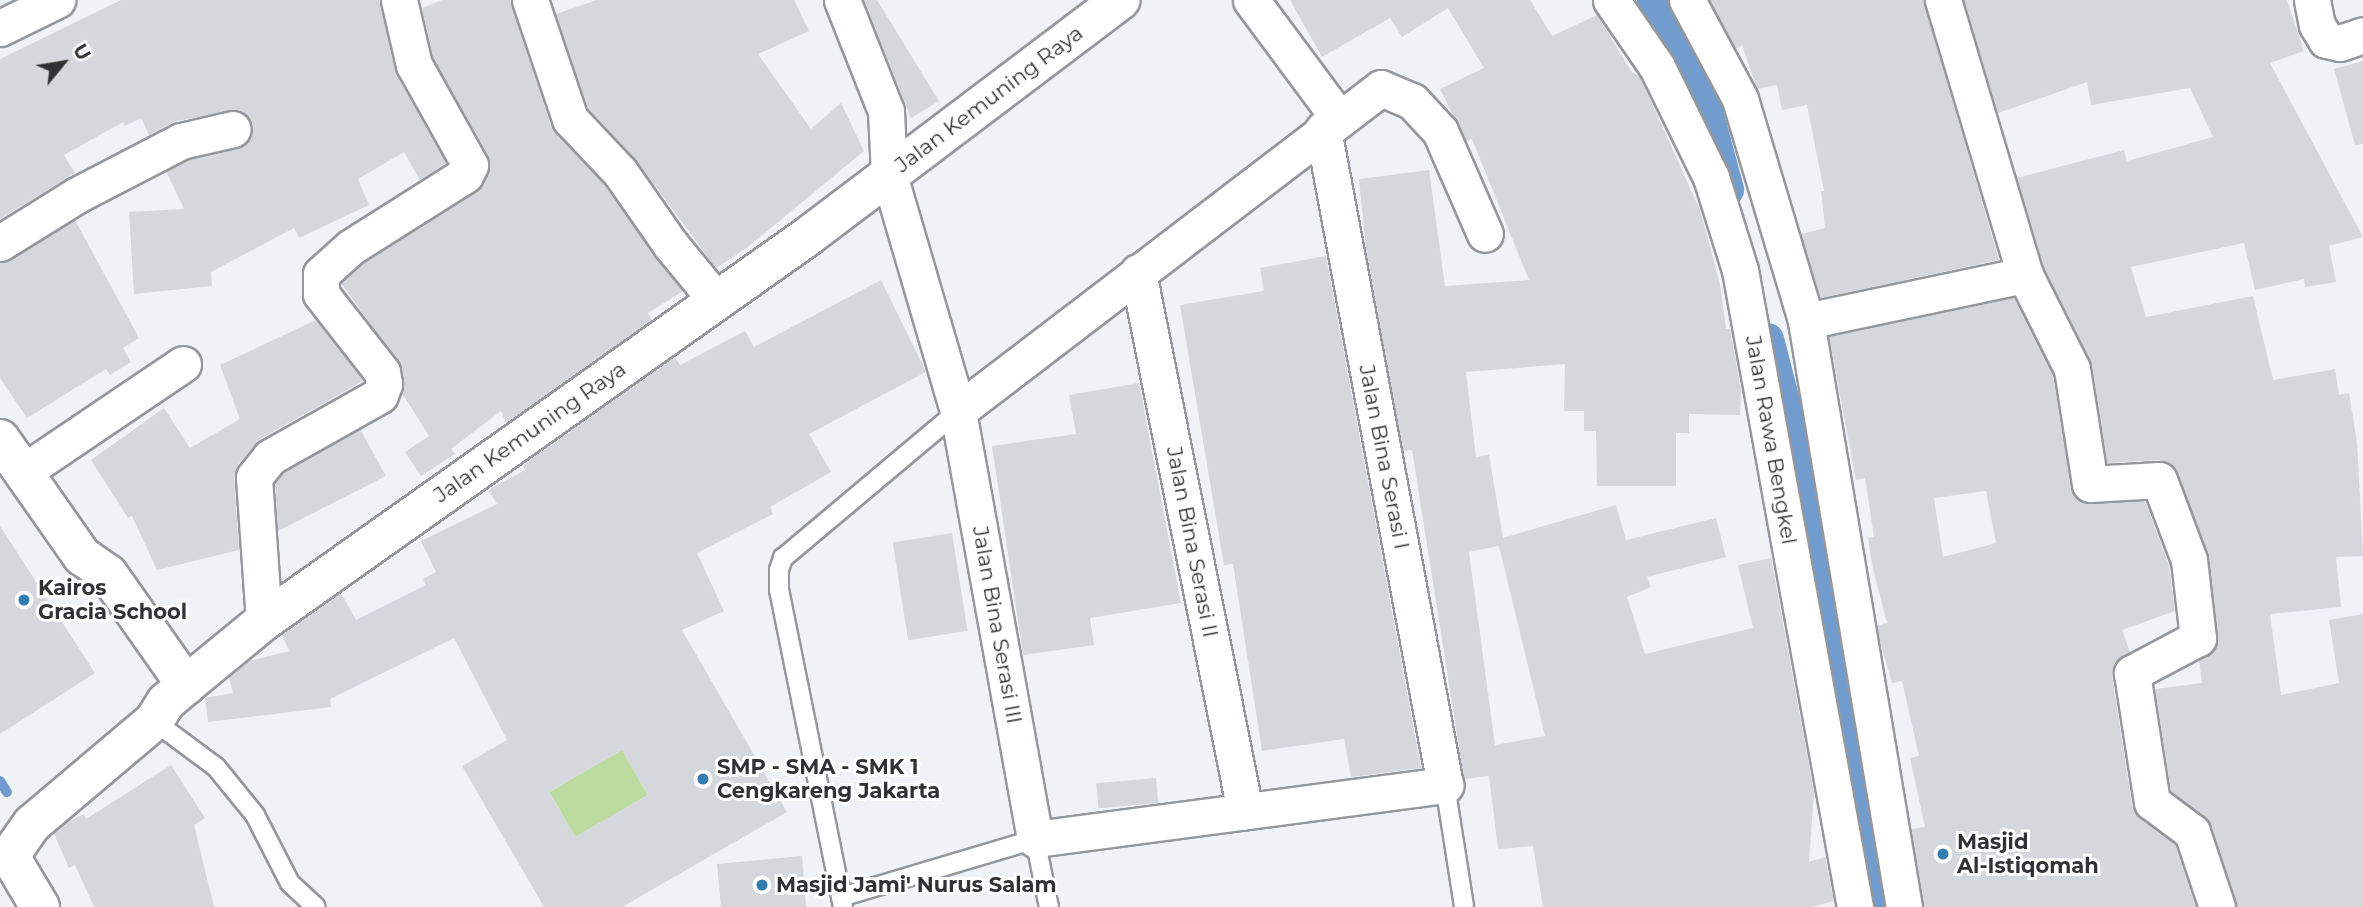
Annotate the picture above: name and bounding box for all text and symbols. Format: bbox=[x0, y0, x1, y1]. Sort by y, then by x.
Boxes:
street label: Jalan Kemuning Raya bbox=[890, 20, 1088, 178]
north arrow bbox=[28, 28, 98, 98]
text: U bbox=[68, 40, 95, 64]
street label: Jalan Rawa Bengkel bbox=[1740, 334, 1802, 546]
street label: Jalan Kemuning Raya bbox=[429, 356, 631, 508]
street label: Jalan Bina Serasi I bbox=[1354, 363, 1414, 551]
street label: Jalan Bina Serasi II bbox=[1161, 444, 1223, 640]
street label: Jalan Bina Serasi III bbox=[967, 524, 1027, 726]
place label: Kairos Gracia School bbox=[38, 575, 187, 625]
marker: Kairos Gracia School bbox=[16, 592, 32, 608]
place label: SMP - SMA - SMK 1 Cengkareng Jakarta bbox=[717, 754, 940, 804]
marker: SMP - SMA - SMK 1 Cengkareng Jakarta bbox=[695, 771, 711, 787]
place label: Masjid Al-Istiqomah bbox=[1957, 829, 2099, 879]
marker: Masjid Al-Istiqomah bbox=[1935, 846, 1951, 862]
place label: Masjid Jami' Nurus Salam bbox=[776, 872, 1056, 898]
marker: Masjid Jami' Nurus Salam bbox=[754, 877, 770, 893]

